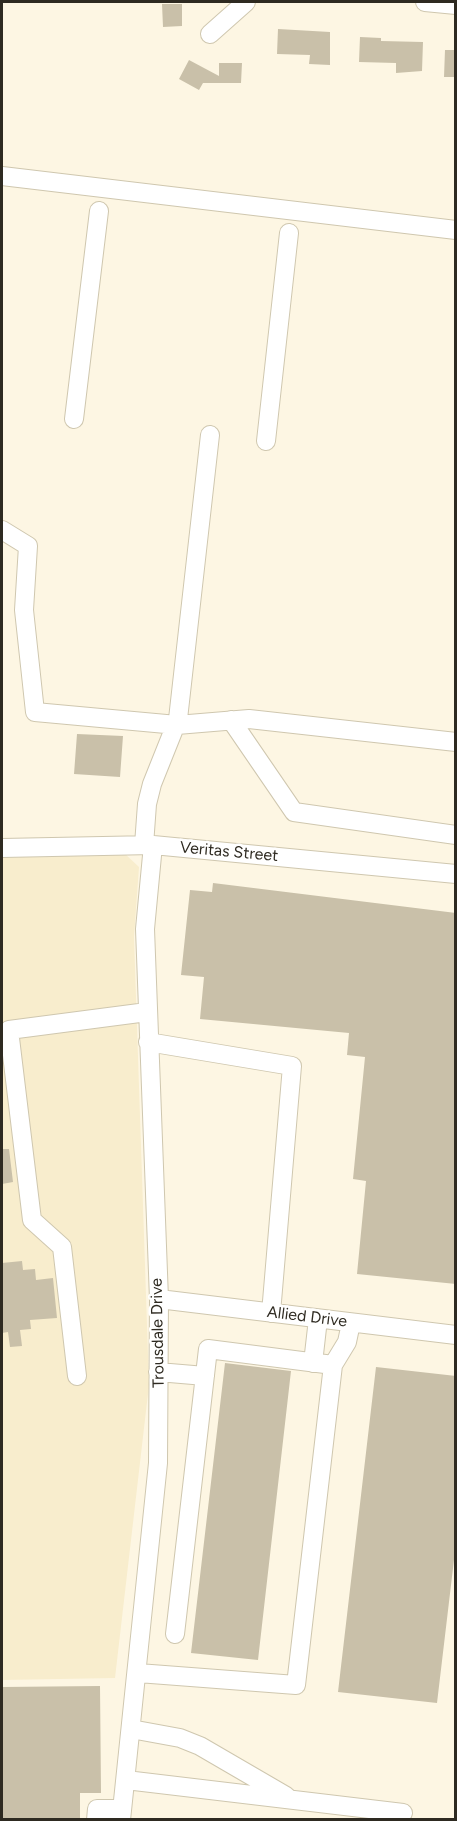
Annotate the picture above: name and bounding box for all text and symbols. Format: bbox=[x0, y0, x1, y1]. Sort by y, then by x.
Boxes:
street label: Veritas Street bbox=[179, 838, 279, 866]
street label: Trousdale Drive bbox=[147, 1278, 169, 1388]
street label: Allied Drive bbox=[266, 1303, 348, 1331]

